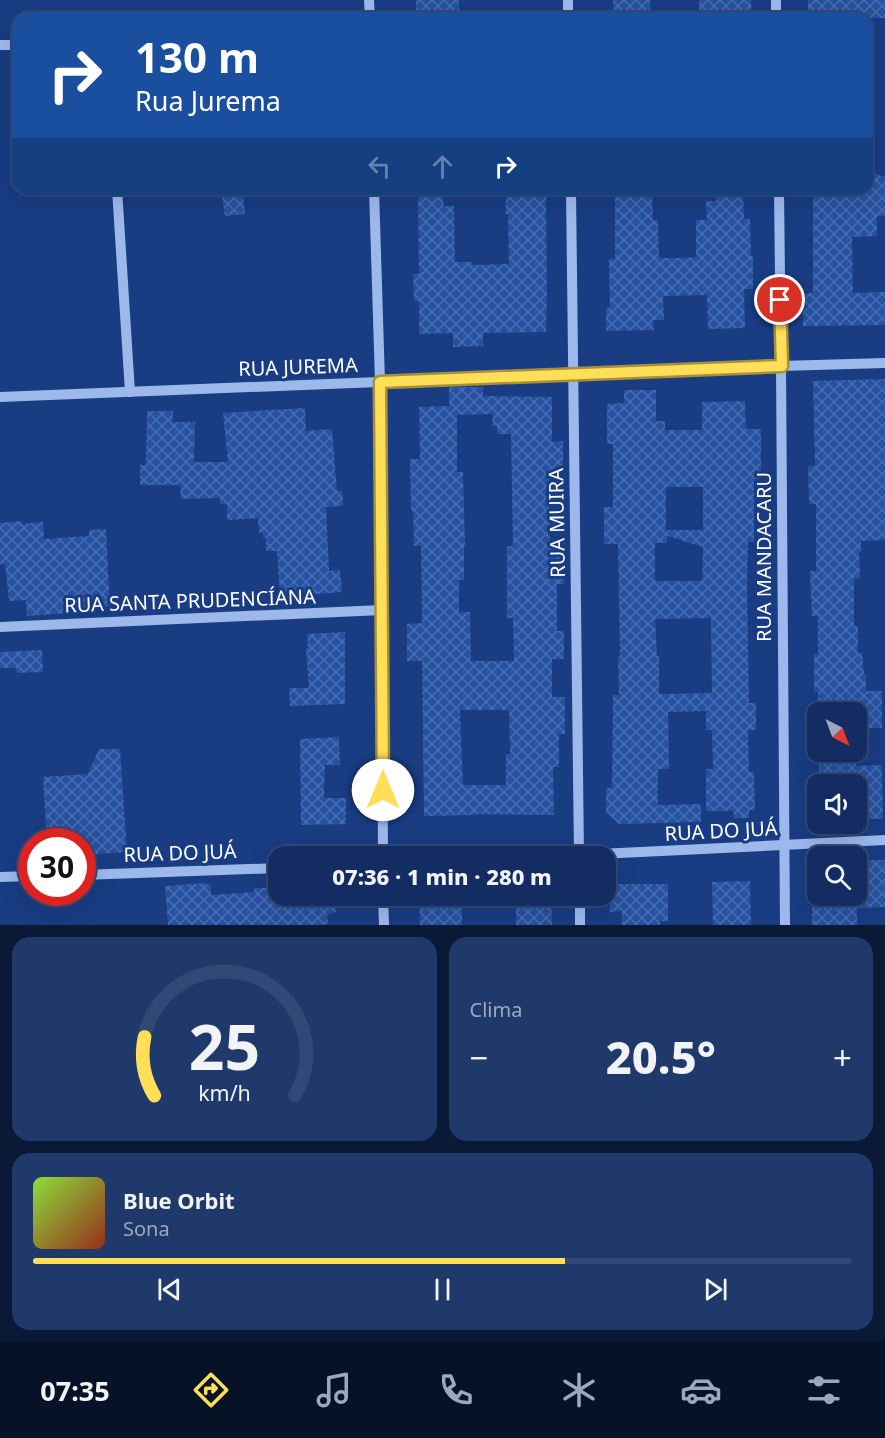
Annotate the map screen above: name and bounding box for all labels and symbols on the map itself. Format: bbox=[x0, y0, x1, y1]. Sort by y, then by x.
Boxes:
pin bbox=[754, 274, 805, 325]
street label: RUA JUREMA bbox=[238, 351, 358, 382]
street label: RUA MUIRA bbox=[542, 468, 571, 578]
street label: RUA MANDACARU bbox=[750, 472, 777, 642]
street label: RUA SANTA PRUDENCÍANA bbox=[64, 583, 316, 618]
north arrow bbox=[807, 702, 867, 762]
position arrow bbox=[351, 758, 415, 822]
street label: RUA DO JUÁ bbox=[664, 814, 778, 847]
speed limit sign: 30 bbox=[18, 828, 96, 906]
street label: RUA DO JUÁ bbox=[123, 837, 237, 868]

